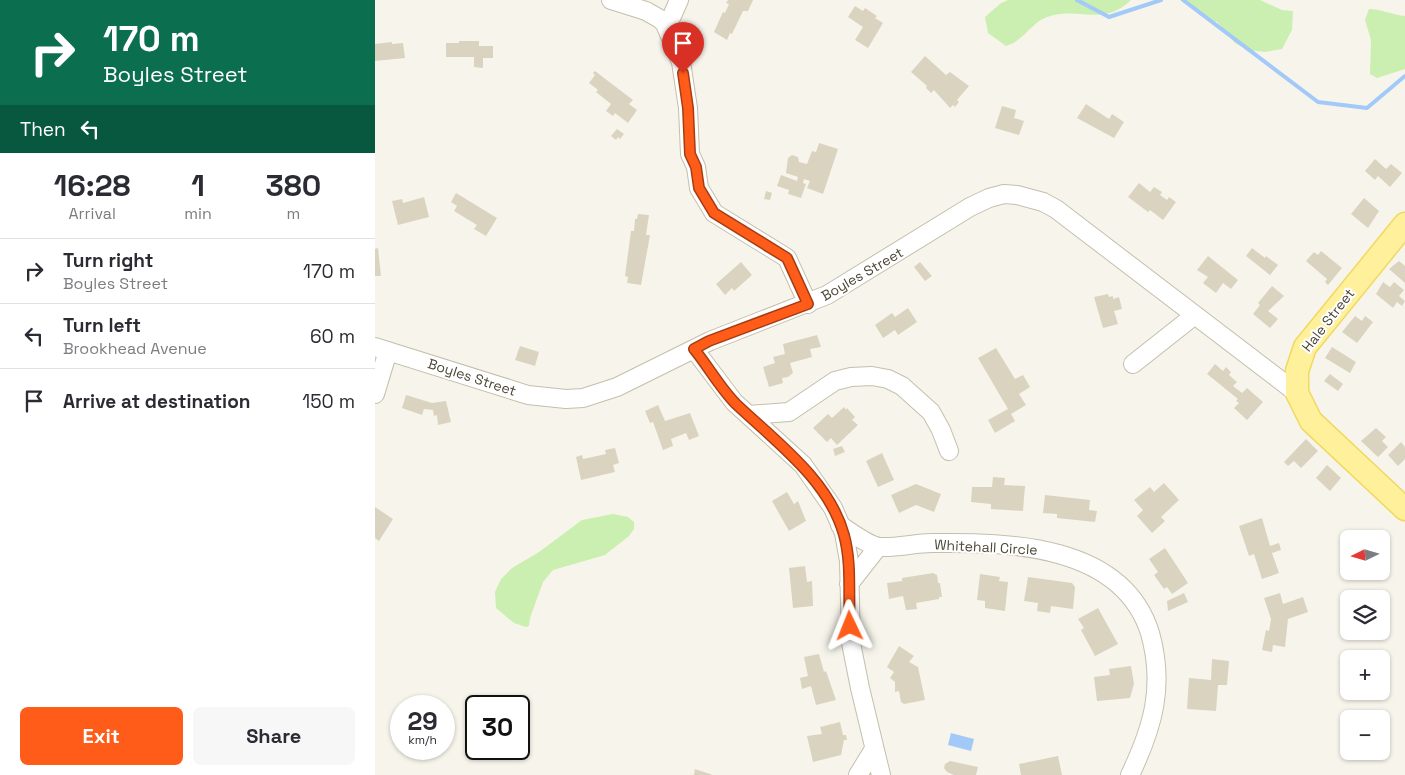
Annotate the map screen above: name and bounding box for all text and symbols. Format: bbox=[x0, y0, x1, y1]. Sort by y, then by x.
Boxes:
text: 170 m bbox=[103, 17, 200, 61]
icon: right bbox=[20, 20, 85, 85]
pin bbox=[662, 22, 704, 73]
icon: arrive bbox=[669, 29, 697, 57]
text: Boyles Street bbox=[103, 60, 248, 88]
icon: left bbox=[76, 115, 104, 143]
text: Then bbox=[20, 117, 66, 142]
text: 16:28 bbox=[54, 166, 131, 205]
text: 1 bbox=[191, 166, 205, 205]
text: 380 bbox=[266, 166, 321, 205]
text: Arrival bbox=[68, 203, 116, 224]
text: min bbox=[184, 203, 212, 224]
text: m bbox=[287, 203, 300, 224]
street label: Boyles Street bbox=[818, 243, 906, 305]
text: Turn right bbox=[63, 248, 153, 273]
icon: right bbox=[20, 257, 48, 285]
text: 170 m bbox=[303, 259, 355, 284]
text: Boyles Street bbox=[63, 273, 168, 294]
street label: Hale Street bbox=[1298, 285, 1358, 355]
text: Turn left bbox=[63, 313, 141, 338]
icon: left bbox=[20, 322, 48, 350]
text: 60 m bbox=[310, 324, 355, 349]
text: Brookhead Avenue bbox=[63, 338, 207, 359]
street label: Boyles Street bbox=[425, 354, 519, 400]
icon: arrive bbox=[20, 387, 48, 415]
text: Arrive at destination bbox=[63, 389, 251, 414]
text: 150 m bbox=[302, 389, 355, 414]
north arrow bbox=[1340, 530, 1390, 580]
map controls bbox=[1340, 530, 1390, 760]
street label: Whitehall Circle bbox=[934, 535, 1038, 559]
button: layers bbox=[1340, 590, 1390, 640]
position arrow bbox=[823, 599, 875, 651]
button: + bbox=[1340, 650, 1390, 700]
speed limit sign: 30 bbox=[465, 695, 530, 760]
text: 29 bbox=[407, 705, 438, 737]
button: Exit bbox=[20, 707, 183, 765]
button: Share bbox=[193, 707, 355, 765]
button: − bbox=[1340, 710, 1390, 760]
text: km/h bbox=[408, 732, 437, 748]

